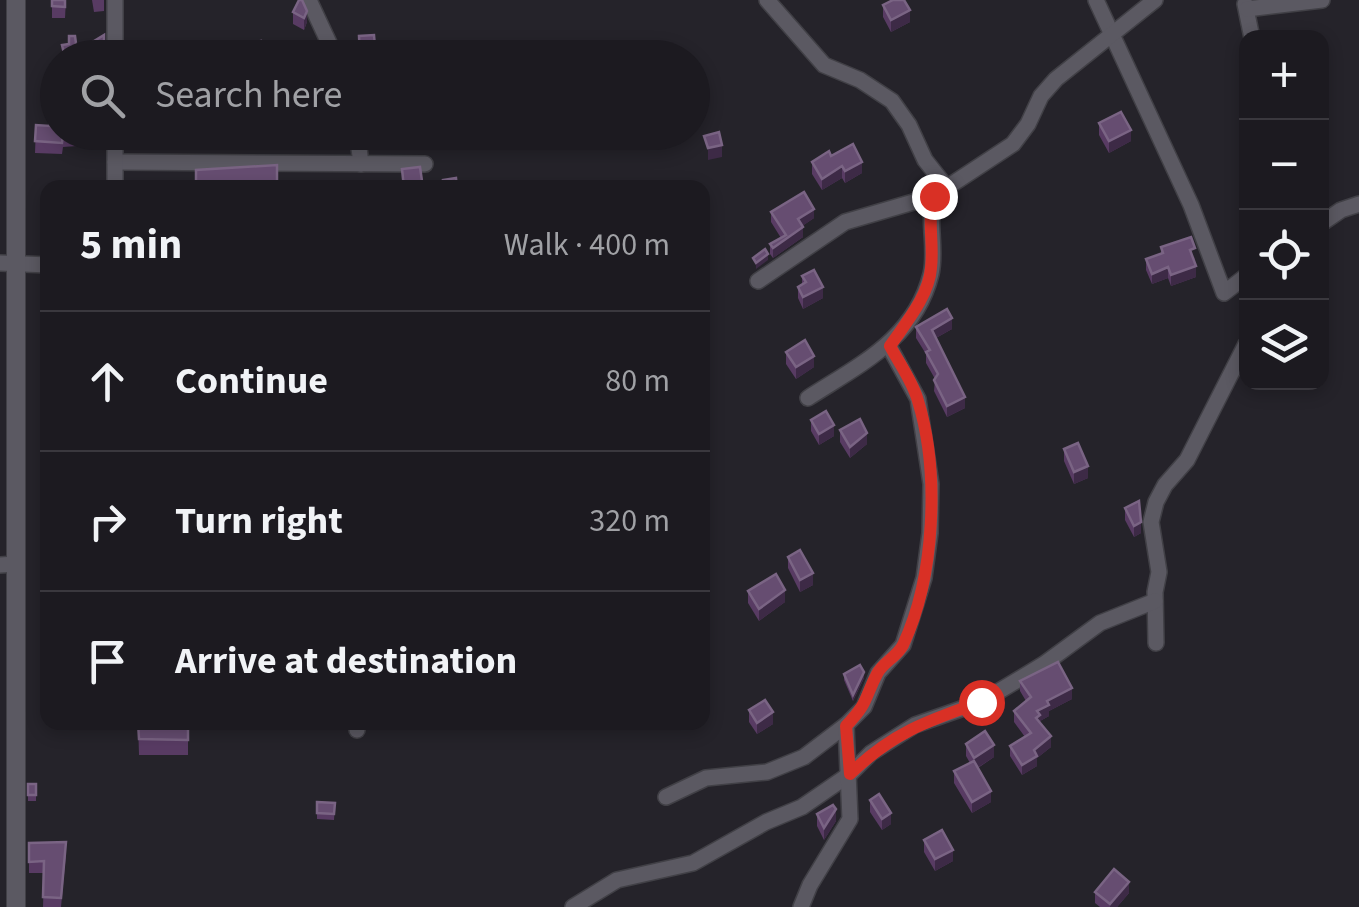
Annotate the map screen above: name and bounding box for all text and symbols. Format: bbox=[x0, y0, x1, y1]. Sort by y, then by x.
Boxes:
map controls bbox=[1239, 30, 1329, 390]
button: + bbox=[1239, 30, 1329, 120]
search box bbox=[40, 40, 710, 150]
icon: search bbox=[75, 68, 130, 123]
text: Search here bbox=[155, 68, 342, 122]
button: − bbox=[1239, 120, 1329, 210]
route end bbox=[912, 174, 958, 220]
button: locate bbox=[1239, 210, 1329, 300]
text: 5 min bbox=[80, 215, 182, 275]
text: Walk · 400 m bbox=[504, 222, 670, 268]
button: layers bbox=[1239, 300, 1329, 390]
icon: ahead bbox=[80, 354, 135, 409]
text: Continue bbox=[175, 354, 328, 408]
text: 80 m bbox=[605, 358, 670, 404]
icon: right bbox=[80, 494, 135, 549]
text: Turn right bbox=[175, 494, 343, 548]
text: 320 m bbox=[589, 498, 670, 544]
icon: arrive bbox=[80, 634, 135, 689]
text: Arrive at destination bbox=[175, 634, 517, 688]
route start bbox=[959, 680, 1005, 726]

